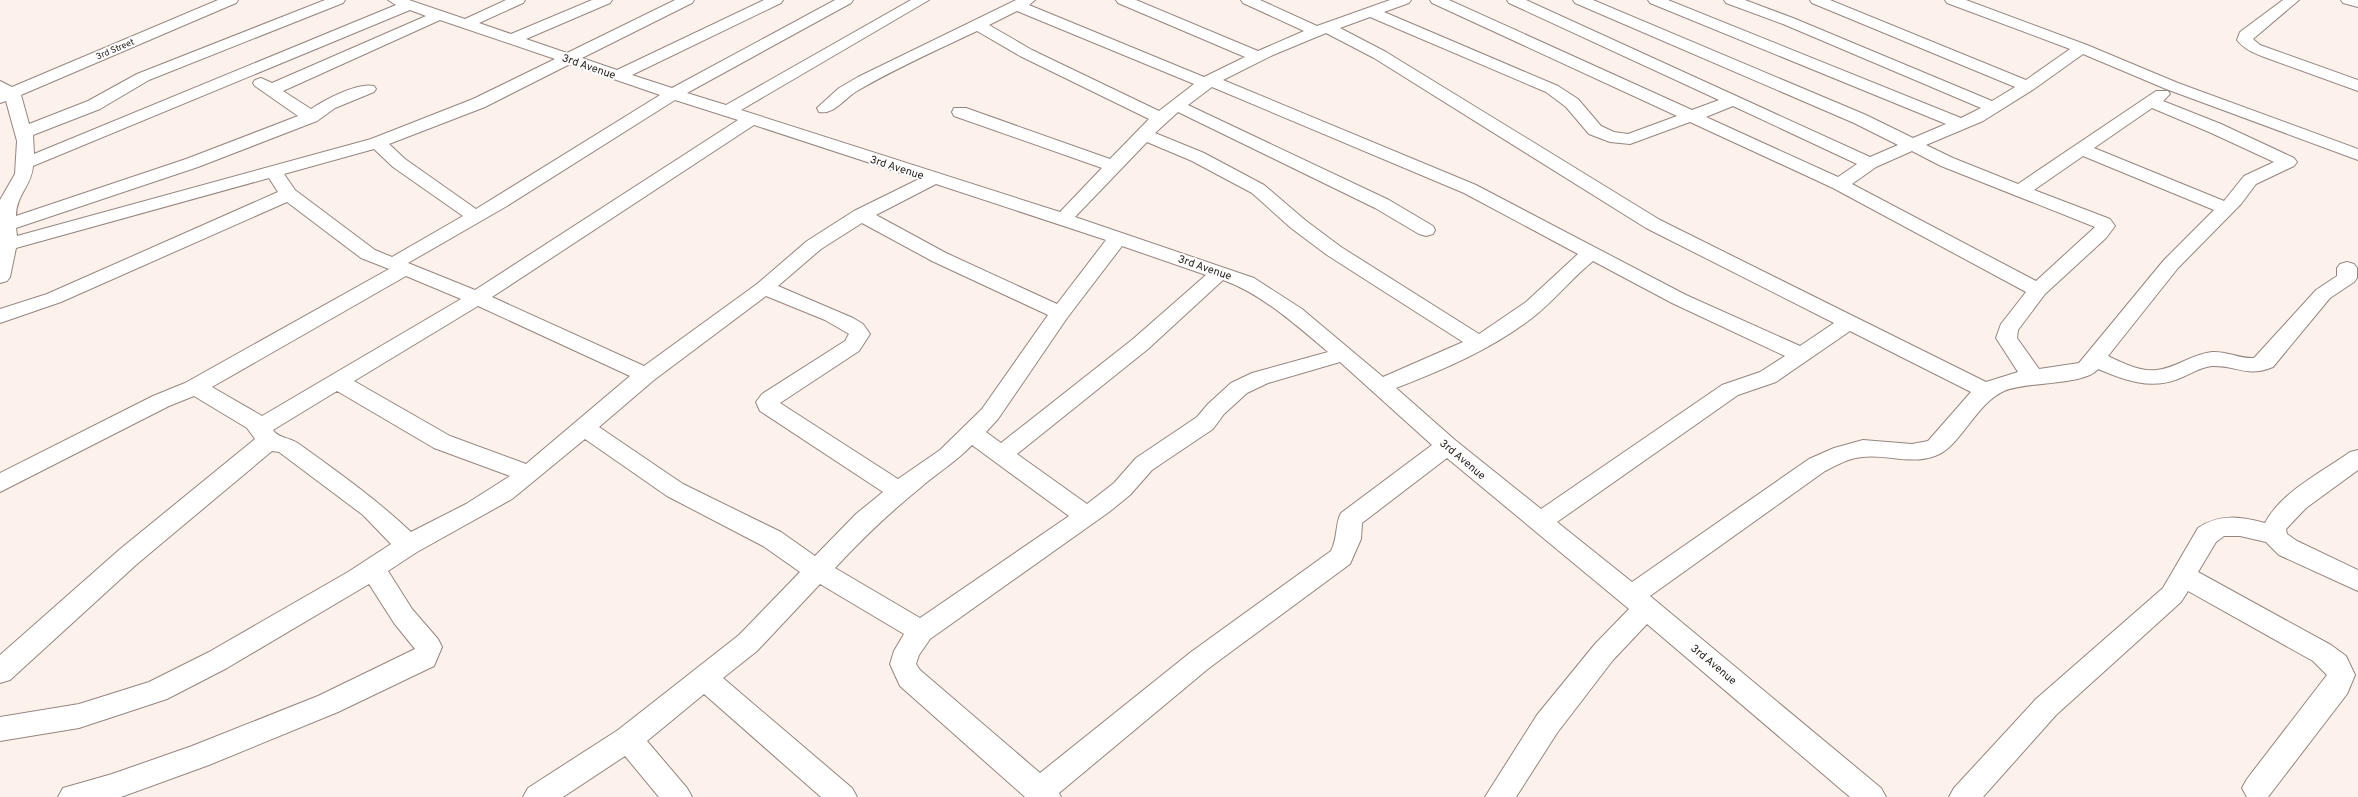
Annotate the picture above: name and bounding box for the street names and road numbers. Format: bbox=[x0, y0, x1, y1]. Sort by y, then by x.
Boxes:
street label: 3rd Street bbox=[94, 36, 136, 62]
street label: 3rd Avenue bbox=[560, 51, 617, 83]
street label: 3rd Avenue bbox=[868, 153, 925, 183]
street label: 3rd Avenue bbox=[1176, 252, 1233, 284]
street label: 3rd Avenue bbox=[1437, 436, 1488, 483]
street label: 3rd Avenue bbox=[1688, 641, 1739, 688]

